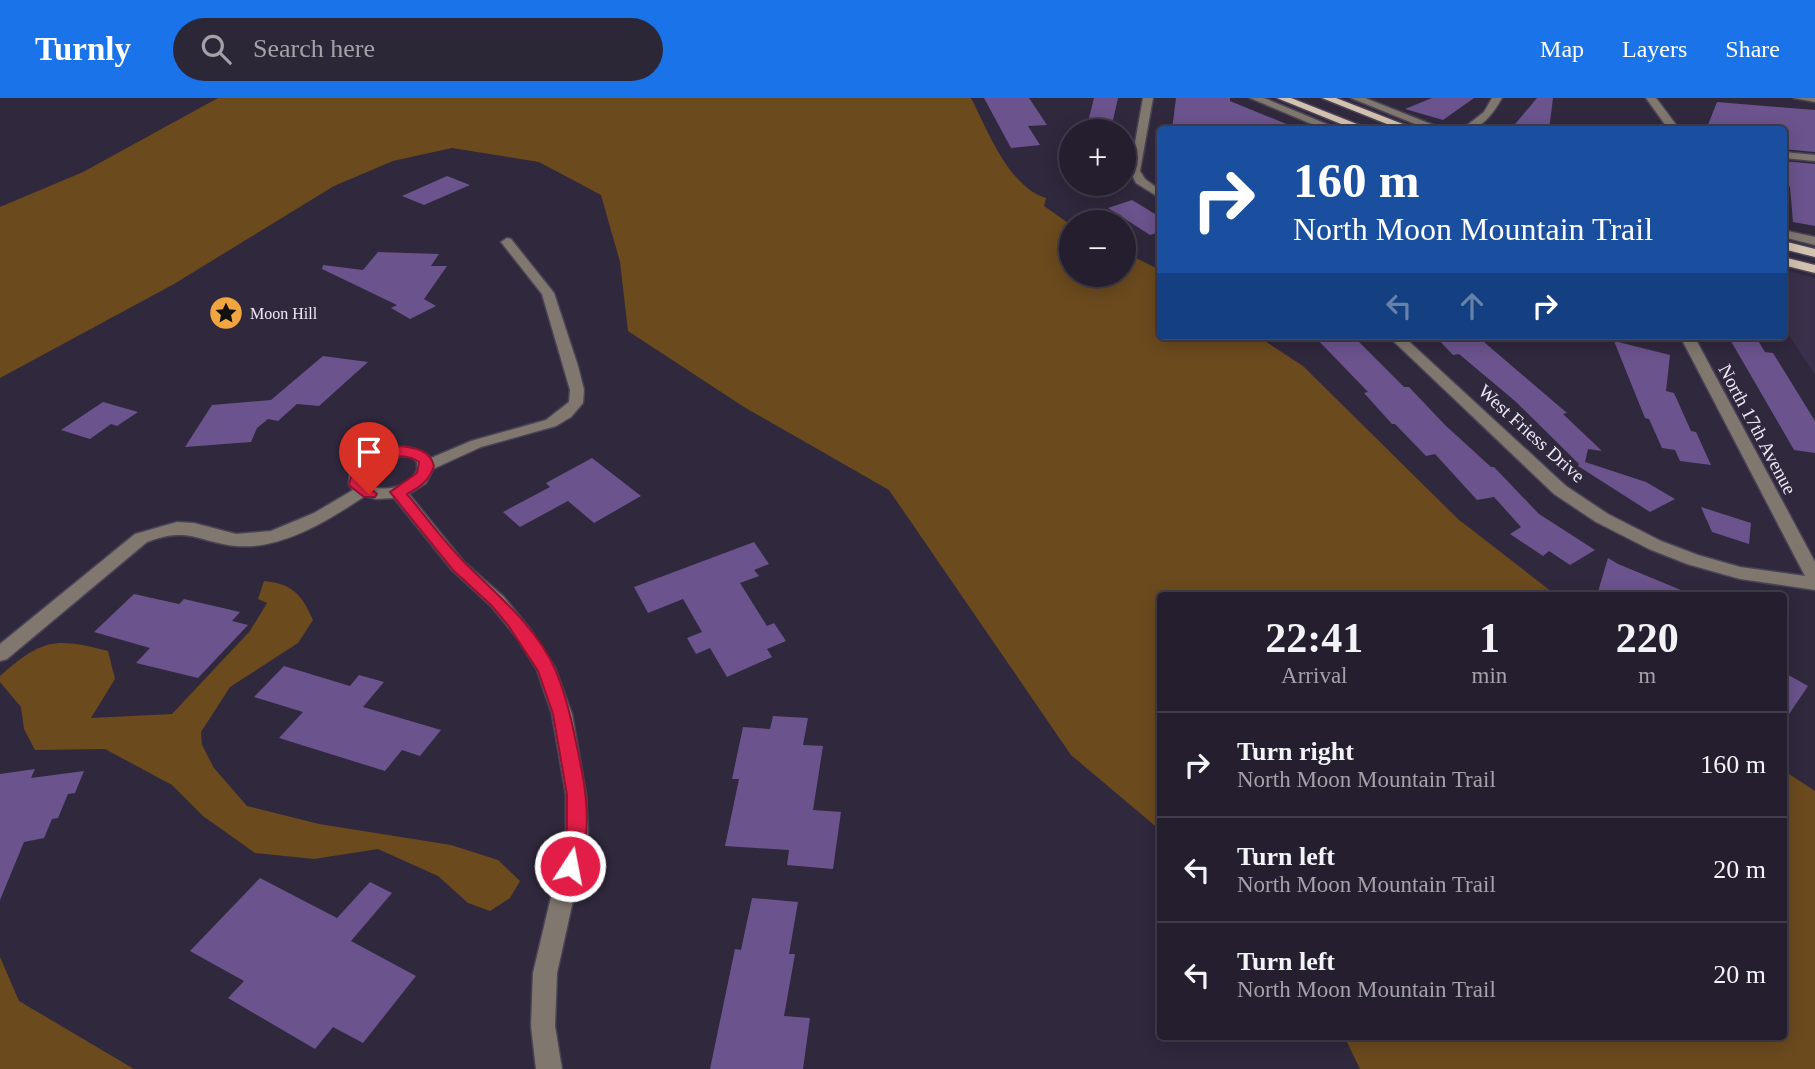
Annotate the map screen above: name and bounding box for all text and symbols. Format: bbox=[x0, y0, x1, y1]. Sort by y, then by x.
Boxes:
search box bbox=[173, 18, 663, 81]
icon: search bbox=[197, 30, 235, 68]
text: Turnly bbox=[35, 31, 131, 67]
text: Search here bbox=[253, 34, 375, 63]
text: Map bbox=[1540, 36, 1584, 62]
text: Layers bbox=[1622, 36, 1687, 62]
text: Share bbox=[1725, 36, 1780, 62]
map controls bbox=[1059, 119, 1136, 287]
button: + bbox=[1059, 119, 1136, 196]
text: 160 m bbox=[1293, 153, 1420, 208]
icon: right bbox=[1178, 154, 1269, 245]
button: − bbox=[1059, 210, 1136, 287]
text: North Moon Mountain Trail bbox=[1293, 211, 1653, 247]
icon: left bbox=[1380, 287, 1418, 325]
icon: ahead bbox=[1453, 287, 1491, 325]
icon: right bbox=[1526, 287, 1564, 325]
place icon: Moon Hill bbox=[207, 294, 245, 332]
place label: Moon Hill bbox=[250, 305, 318, 322]
street label: North 17th Avenue bbox=[1714, 361, 1801, 498]
street label: West Friess Drive bbox=[1474, 380, 1589, 487]
pin bbox=[339, 422, 399, 494]
icon: arrive bbox=[350, 433, 388, 471]
text: 22:41 bbox=[1265, 615, 1363, 661]
text: 1 bbox=[1479, 615, 1500, 661]
text: 220 bbox=[1616, 615, 1679, 661]
text: Arrival bbox=[1281, 663, 1348, 688]
text: min bbox=[1472, 663, 1507, 688]
text: m bbox=[1638, 663, 1656, 688]
text: Turn right bbox=[1237, 737, 1354, 766]
icon: right bbox=[1178, 746, 1216, 784]
text: 160 m bbox=[1700, 750, 1766, 779]
text: North Moon Mountain Trail bbox=[1237, 767, 1496, 792]
position arrow bbox=[533, 829, 607, 903]
text: Turn left bbox=[1237, 842, 1335, 871]
icon: left bbox=[1178, 851, 1216, 889]
text: 20 m bbox=[1713, 855, 1766, 884]
text: North Moon Mountain Trail bbox=[1237, 872, 1496, 897]
text: Turn left bbox=[1237, 947, 1335, 976]
icon: left bbox=[1178, 956, 1216, 994]
text: 20 m bbox=[1713, 960, 1766, 989]
text: North Moon Mountain Trail bbox=[1237, 977, 1496, 1002]

